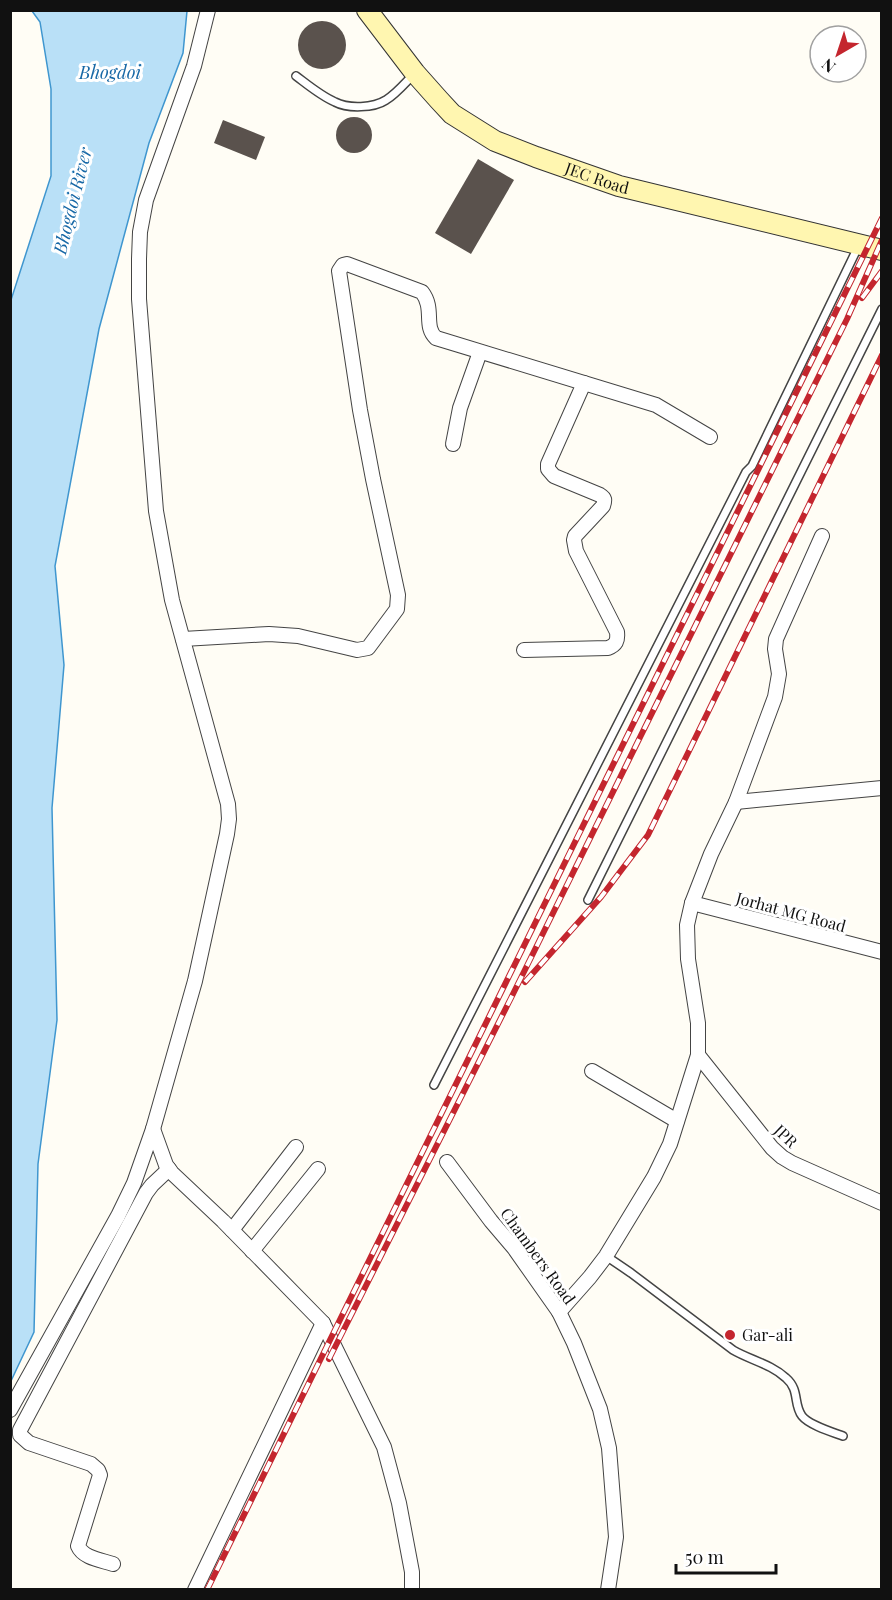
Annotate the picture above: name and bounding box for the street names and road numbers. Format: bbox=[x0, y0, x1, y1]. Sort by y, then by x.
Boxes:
street label: JEC Road bbox=[562, 157, 631, 198]
street label: Jorhat MG Road bbox=[733, 887, 848, 936]
street label: JPR bbox=[769, 1119, 803, 1152]
street label: Chambers Road bbox=[496, 1203, 581, 1308]

